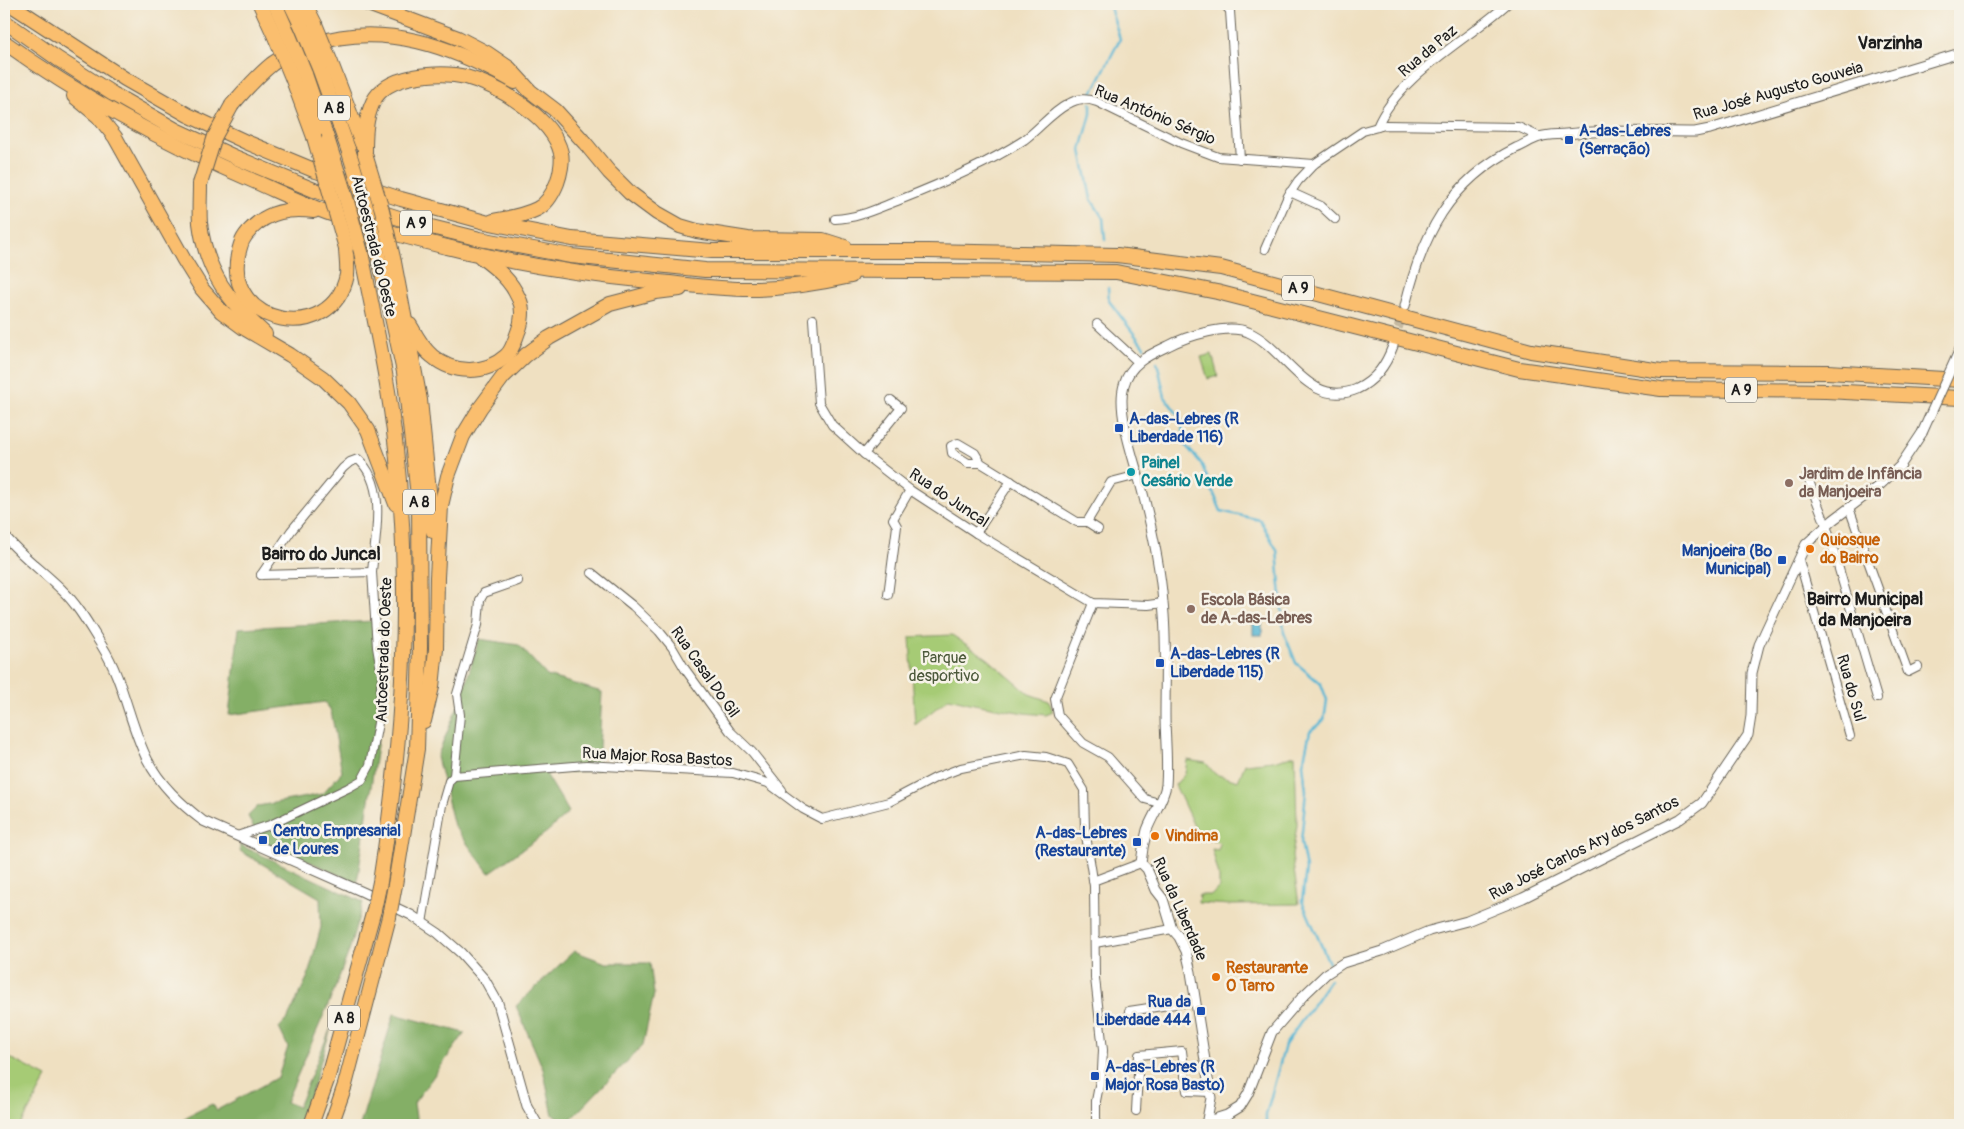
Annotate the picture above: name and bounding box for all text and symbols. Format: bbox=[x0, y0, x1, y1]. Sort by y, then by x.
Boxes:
street label: Rua da Paz bbox=[1394, 21, 1462, 81]
district label: Varzinha bbox=[1858, 32, 1923, 55]
street label: Rua José Augusto Gouveia bbox=[1691, 57, 1865, 125]
street label: Rua António Sérgio bbox=[1091, 80, 1219, 150]
road number: A 8 bbox=[318, 96, 350, 120]
place label: A-das-Lebres (Serração) bbox=[1579, 121, 1671, 159]
marker: A-das-Lebres (Serração) bbox=[1563, 134, 1575, 146]
street label: Autoestrada do Oeste bbox=[347, 173, 401, 319]
road number: A 9 bbox=[400, 210, 432, 236]
road number: A 9 bbox=[1282, 276, 1314, 300]
road number: A 9 bbox=[1725, 378, 1757, 402]
place label: A-das-Lebres (R Liberdade 116) bbox=[1129, 409, 1239, 447]
marker: A-das-Lebres (R Liberdade 116) bbox=[1113, 422, 1125, 434]
place label: Painel Cesário Verde bbox=[1141, 453, 1234, 491]
street label: Rua do Juncal bbox=[905, 464, 993, 532]
place label: Jardim de Infância da Manjoeira bbox=[1799, 464, 1922, 502]
marker: Painel Cesário Verde bbox=[1125, 466, 1137, 478]
marker: Jardim de Infância da Manjoeira bbox=[1783, 477, 1795, 489]
road number: A 8 bbox=[403, 490, 435, 514]
place label: Quiosque do Bairro bbox=[1820, 530, 1881, 568]
place label: Manjoeira (Bº Municipal) bbox=[1682, 541, 1772, 579]
district label: Bairro do Juncal bbox=[261, 543, 381, 566]
marker: Quiosque do Bairro bbox=[1804, 543, 1816, 555]
marker: Manjoeira (Bº Municipal) bbox=[1776, 554, 1788, 566]
street label: Autoestrada do Oeste bbox=[371, 577, 397, 723]
district label: Bairro Municipal da Manjoeira bbox=[1807, 588, 1923, 632]
place label: Escola Básica de A-das-Lebres bbox=[1201, 590, 1313, 628]
marker: Escola Básica de A-das-Lebres bbox=[1185, 603, 1197, 615]
street label: Rua Casal Do Gil bbox=[666, 623, 744, 721]
place label: A-das-Lebres (R Liberdade 115) bbox=[1170, 644, 1280, 682]
park label: Parque desportivo bbox=[909, 648, 980, 686]
street label: Rua do Sul bbox=[1832, 652, 1870, 724]
marker: A-das-Lebres (R Liberdade 115) bbox=[1154, 657, 1166, 669]
street label: Rua Major Rosa Bastos bbox=[581, 743, 733, 771]
street label: Rua José Carlos Ary dos Santos bbox=[1486, 791, 1682, 905]
place label: Centro Empresarial de Loures bbox=[273, 821, 401, 859]
place label: A-das-Lebres (Restaurante) bbox=[1034, 823, 1128, 861]
place label: Vindima bbox=[1165, 826, 1219, 846]
marker: Vindima bbox=[1149, 830, 1161, 842]
marker: Centro Empresarial de Loures bbox=[257, 834, 269, 846]
marker: A-das-Lebres (Restaurante) bbox=[1131, 836, 1143, 848]
street label: Rua da Liberdade bbox=[1148, 854, 1212, 964]
place label: Restaurante O Tarro bbox=[1226, 958, 1309, 996]
marker: Restaurante O Tarro bbox=[1210, 971, 1222, 983]
place label: Rua da Liberdade 444 bbox=[1096, 992, 1192, 1030]
marker: Rua da Liberdade 444 bbox=[1195, 1005, 1207, 1017]
road number: A 8 bbox=[328, 1006, 360, 1030]
place label: A-das-Lebres (R Major Rosa Basto) bbox=[1105, 1057, 1225, 1095]
marker: A-das-Lebres (R Major Rosa Basto) bbox=[1089, 1070, 1101, 1082]

